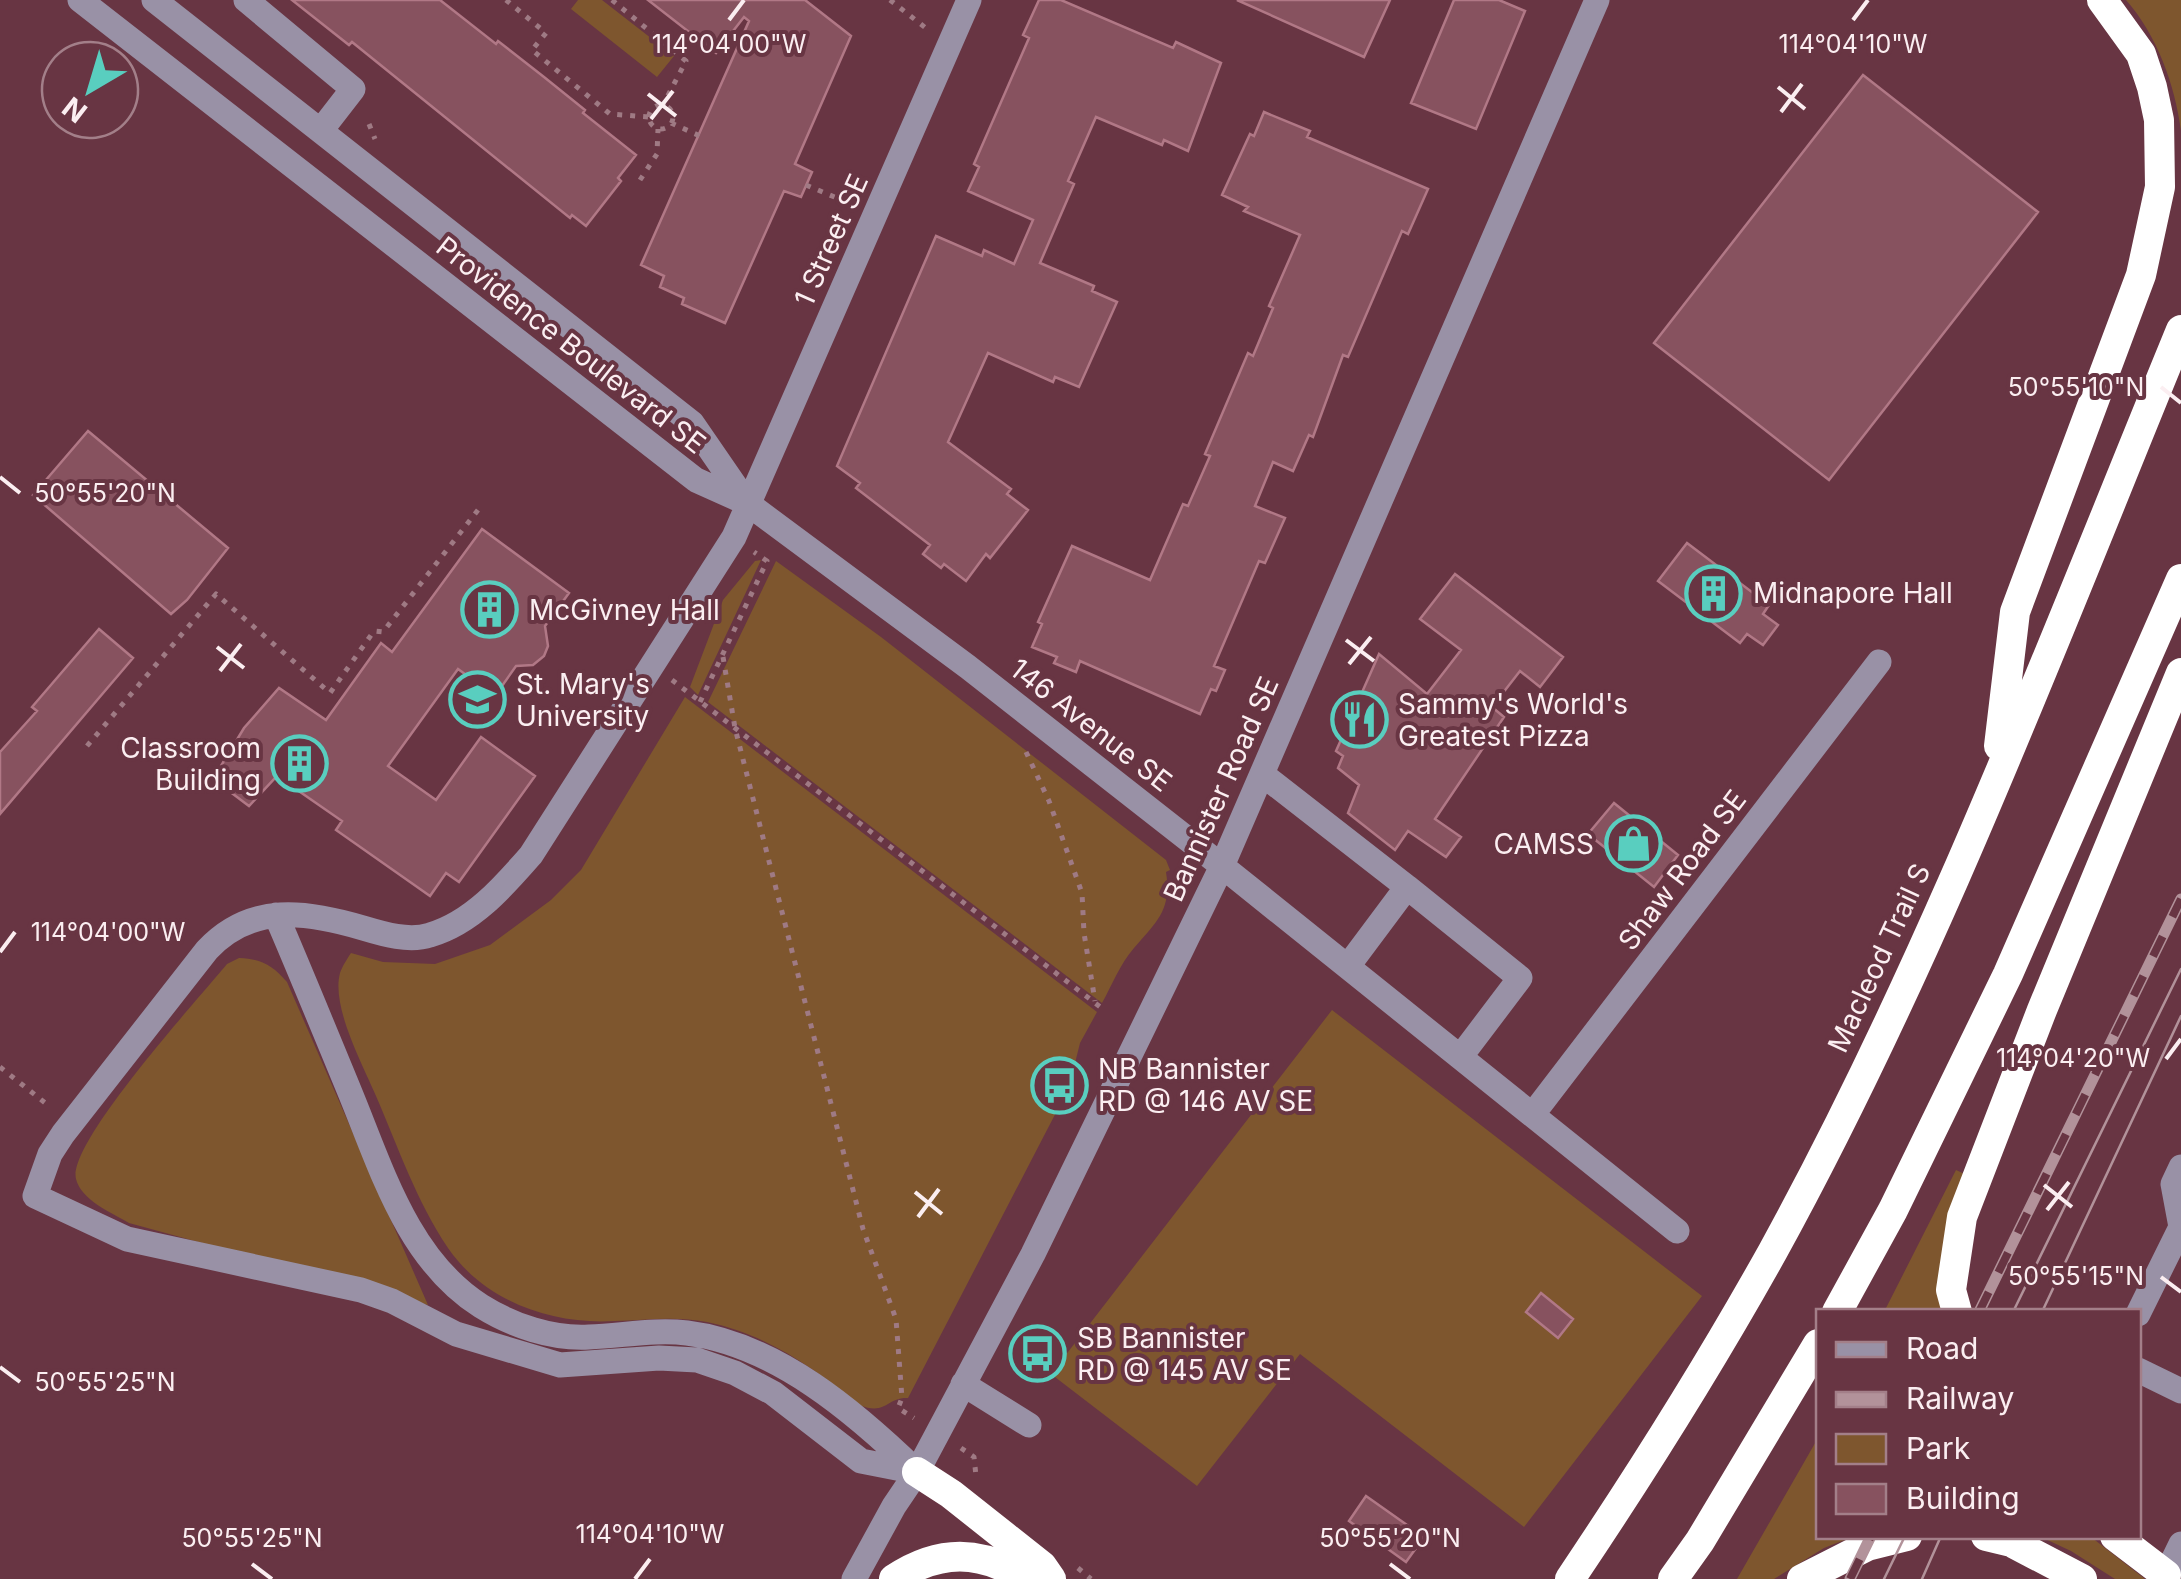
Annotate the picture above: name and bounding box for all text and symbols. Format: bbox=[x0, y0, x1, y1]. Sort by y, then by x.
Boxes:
text: 114°04'00"W bbox=[652, 29, 806, 59]
text: 114°04'10"W bbox=[1778, 29, 1928, 59]
north arrow bbox=[40, 40, 140, 140]
text: N bbox=[56, 90, 93, 130]
street label: 1 Street SE bbox=[787, 169, 875, 311]
street label: Providence Boulevard SE bbox=[430, 229, 712, 461]
text: 50°55'10"N bbox=[2008, 372, 2144, 402]
text: 50°55'20"N bbox=[34, 478, 176, 508]
building icon: Midnapore Hall bbox=[1684, 563, 1744, 623]
place label: Midnapore Hall bbox=[1753, 576, 1953, 610]
building icon: McGivney Hall bbox=[460, 580, 520, 640]
place label: McGivney Hall bbox=[529, 593, 720, 627]
street label: 146 Avenue SE bbox=[1003, 651, 1179, 799]
place label: St. Mary's University bbox=[516, 667, 650, 733]
school or university icon: St. Mary's University bbox=[447, 670, 507, 730]
street label: Bannister Road SE bbox=[1156, 671, 1286, 907]
place label: Sammy's World's Greatest Pizza bbox=[1398, 687, 1628, 753]
restaurant icon: Sammy's World's Greatest Pizza bbox=[1329, 690, 1389, 750]
place label: Classroom Building bbox=[120, 731, 261, 797]
building icon: Classroom Building bbox=[270, 734, 330, 794]
street label: Shaw Road SE bbox=[1611, 783, 1753, 957]
shop icon: CAMSS bbox=[1603, 814, 1663, 874]
place label: CAMSS bbox=[1494, 827, 1594, 861]
street label: Macleod Trail S bbox=[1820, 858, 1938, 1058]
text: 114°04'00"W bbox=[31, 917, 185, 947]
text: 114°04'20"W bbox=[1996, 1043, 2150, 1073]
place label: NB Bannister RD @ 146 AV SE bbox=[1098, 1052, 1313, 1118]
bus stop icon: NB Bannister RD @ 146 AV SE bbox=[1029, 1055, 1089, 1115]
text: 50°55'15"N bbox=[2008, 1261, 2144, 1291]
legend bbox=[1816, 1309, 2141, 1539]
place label: SB Bannister RD @ 145 AV SE bbox=[1077, 1321, 1292, 1387]
bus stop icon: SB Bannister RD @ 145 AV SE bbox=[1008, 1324, 1068, 1384]
text: Road bbox=[1906, 1330, 1978, 1366]
text: 50°55'25"N bbox=[34, 1367, 176, 1397]
text: Railway bbox=[1906, 1380, 2014, 1416]
text: Park bbox=[1906, 1430, 1971, 1466]
text: Building bbox=[1906, 1480, 2020, 1516]
text: 114°04'10"W bbox=[575, 1519, 725, 1549]
text: 50°55'25"N bbox=[181, 1523, 323, 1553]
text: 50°55'20"N bbox=[1319, 1523, 1461, 1553]

